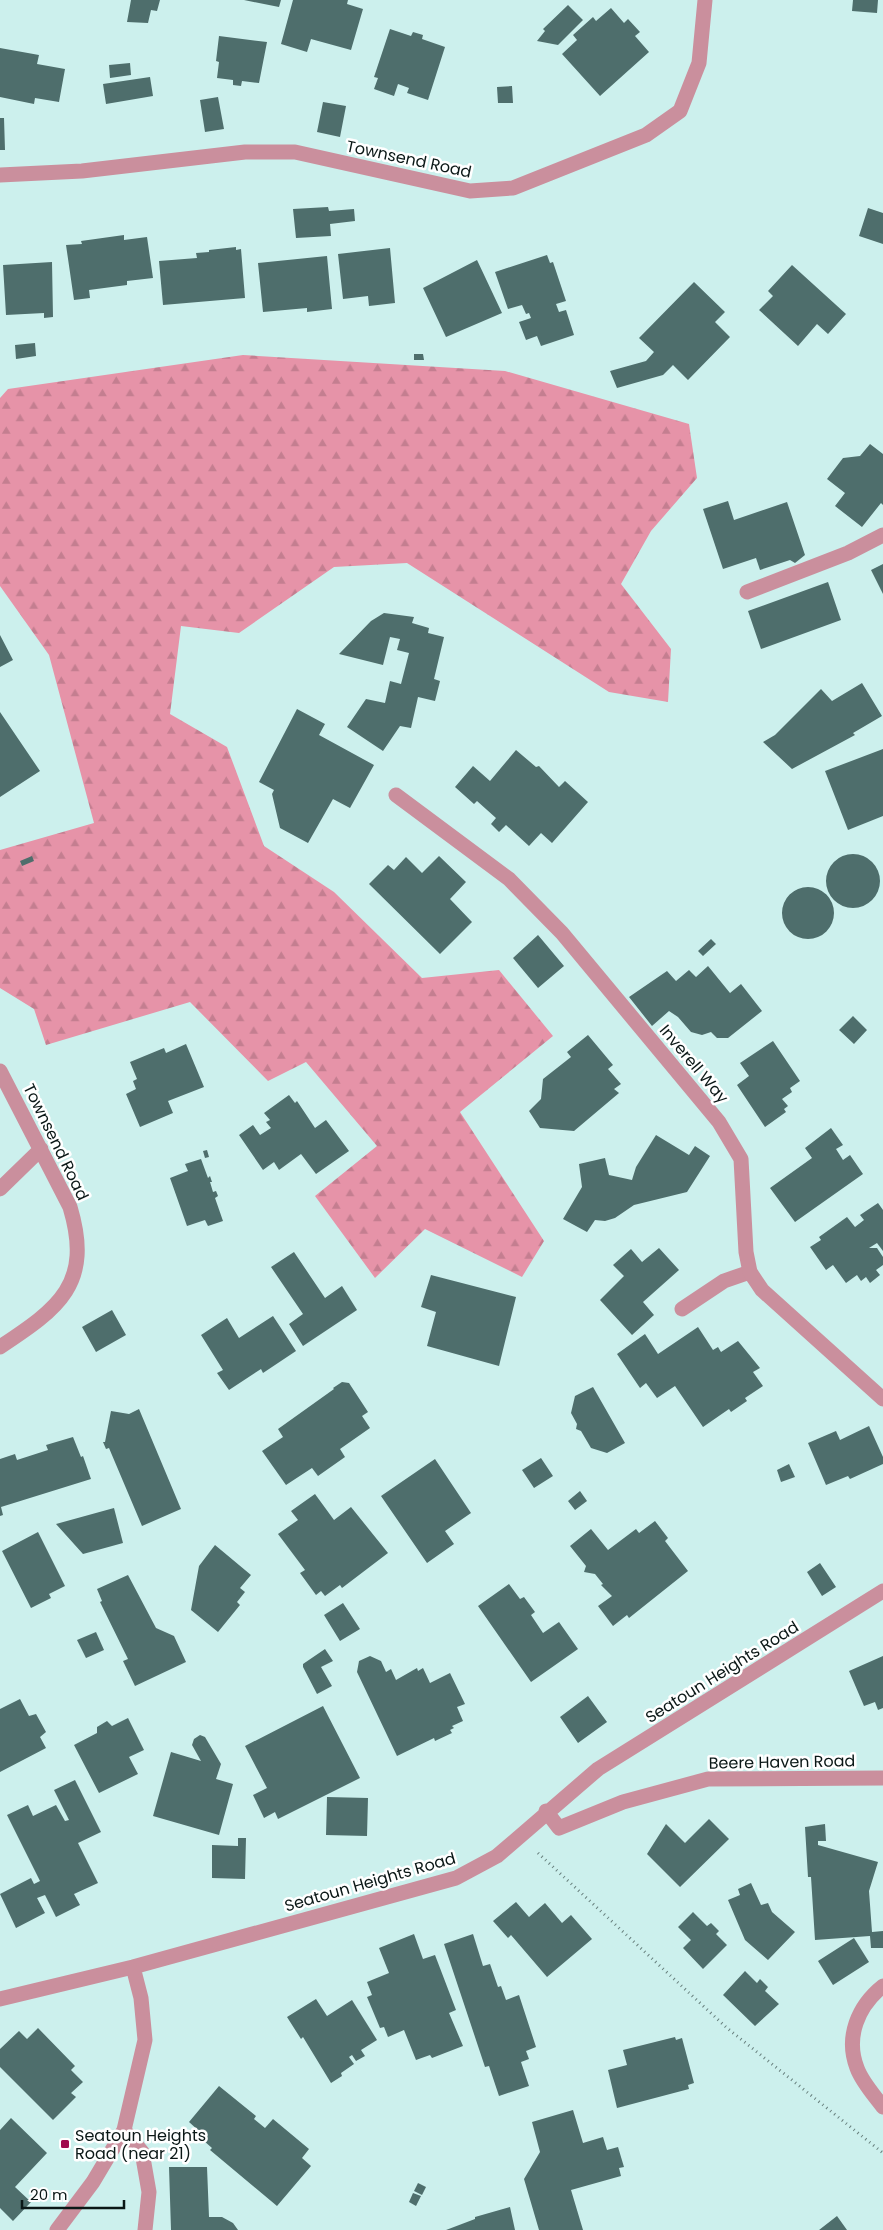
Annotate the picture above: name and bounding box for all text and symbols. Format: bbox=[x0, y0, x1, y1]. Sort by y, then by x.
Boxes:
street label: Townsend Road bbox=[344, 135, 474, 183]
street label: Inverell Way bbox=[654, 1020, 734, 1108]
street label: Townsend Road bbox=[18, 1080, 94, 1204]
street label: Seatoun Heights Road bbox=[641, 1615, 803, 1729]
street label: Beere Haven Road bbox=[708, 1749, 856, 1775]
street label: Seatoun Heights Road bbox=[282, 1847, 458, 1917]
place label: Seatoun Heights Road (near 21) bbox=[75, 2124, 206, 2165]
marker: Seatoun Heights Road (near 21) bbox=[59, 2138, 71, 2150]
scale bar bbox=[22, 2178, 125, 2210]
text: 20 m bbox=[30, 2184, 68, 2205]

